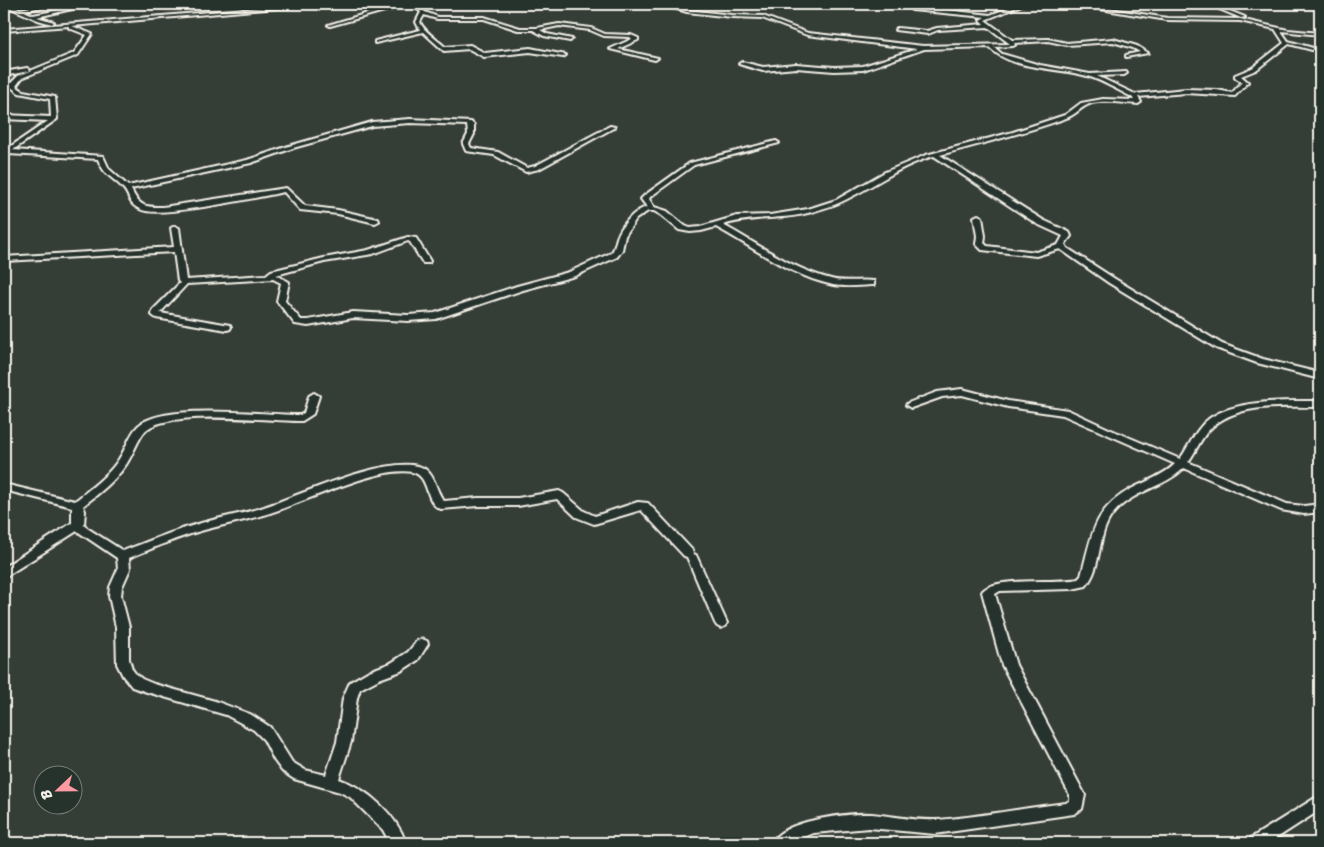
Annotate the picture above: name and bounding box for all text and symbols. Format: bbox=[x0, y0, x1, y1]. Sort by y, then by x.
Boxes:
north arrow bbox=[32, 764, 82, 814]
text: B bbox=[33, 786, 60, 803]

